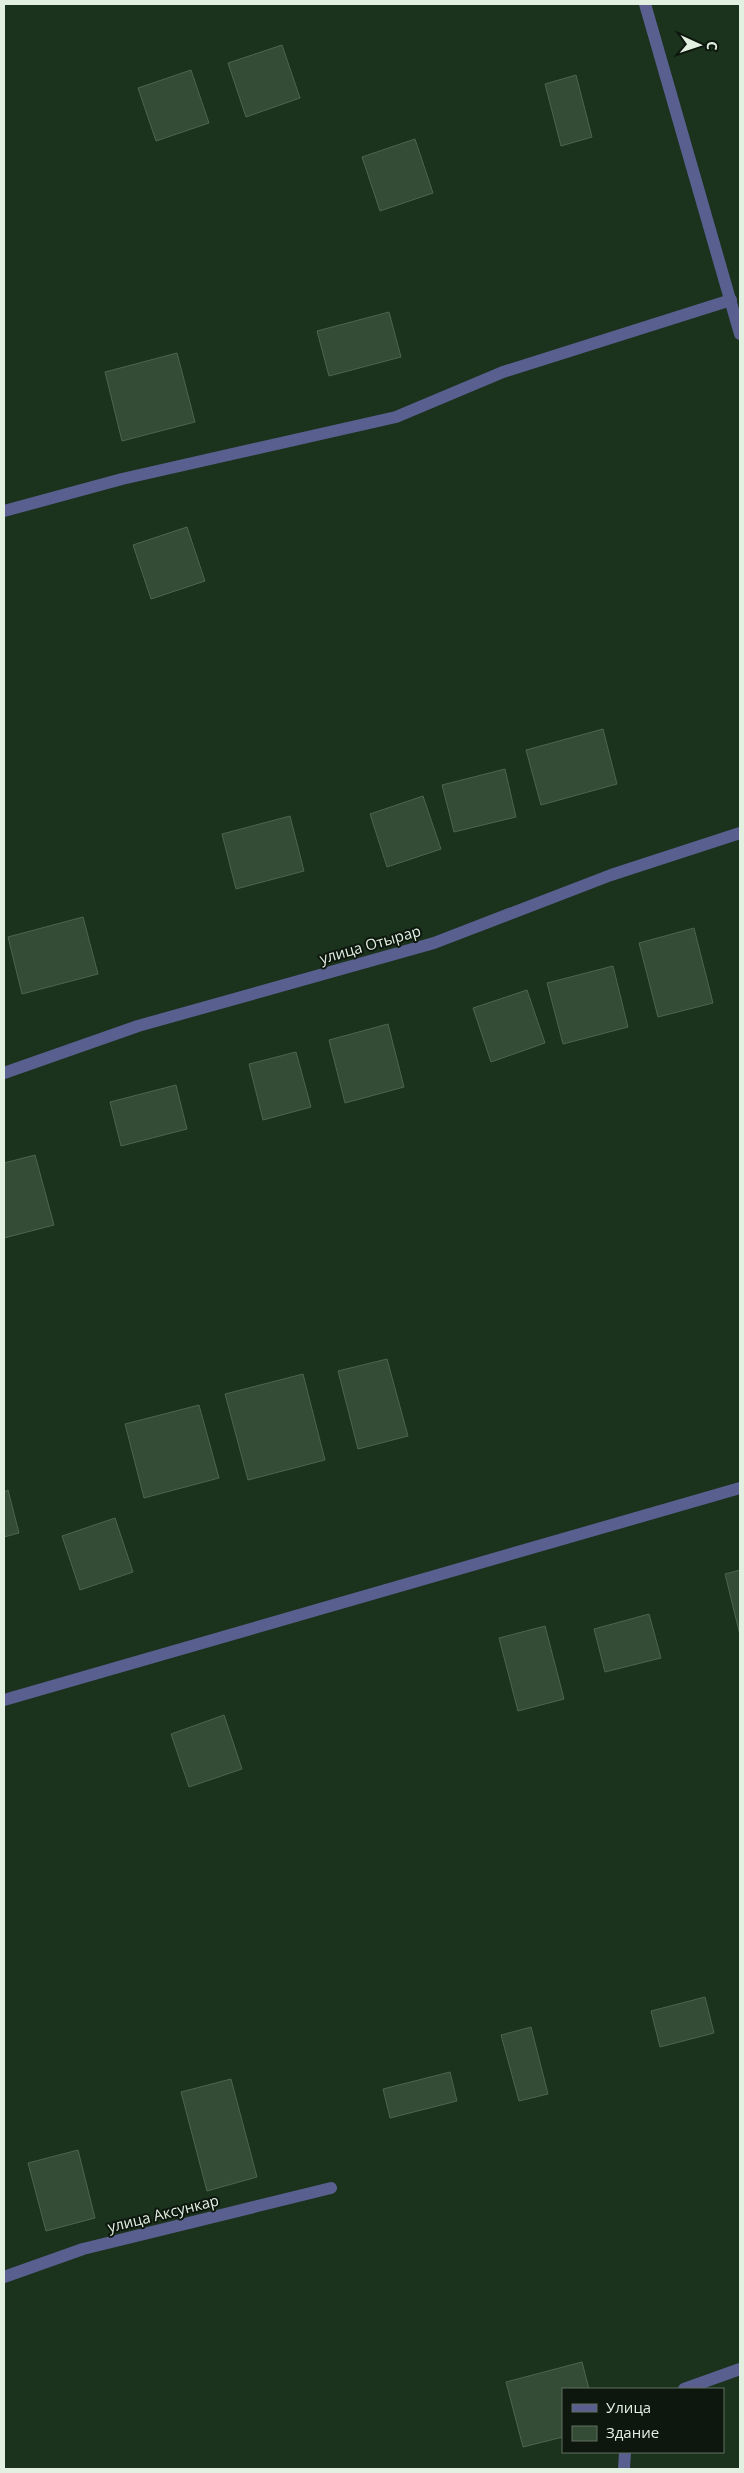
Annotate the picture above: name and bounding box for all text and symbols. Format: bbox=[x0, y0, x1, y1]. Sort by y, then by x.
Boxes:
north arrow bbox=[674, 20, 724, 70]
text: С bbox=[703, 41, 722, 51]
street label: улица Отырар bbox=[317, 920, 423, 968]
street label: улица Аксункар bbox=[105, 2190, 221, 2236]
legend bbox=[562, 2388, 724, 2453]
text: Улица bbox=[606, 2397, 651, 2417]
text: Здание bbox=[606, 2422, 659, 2442]

